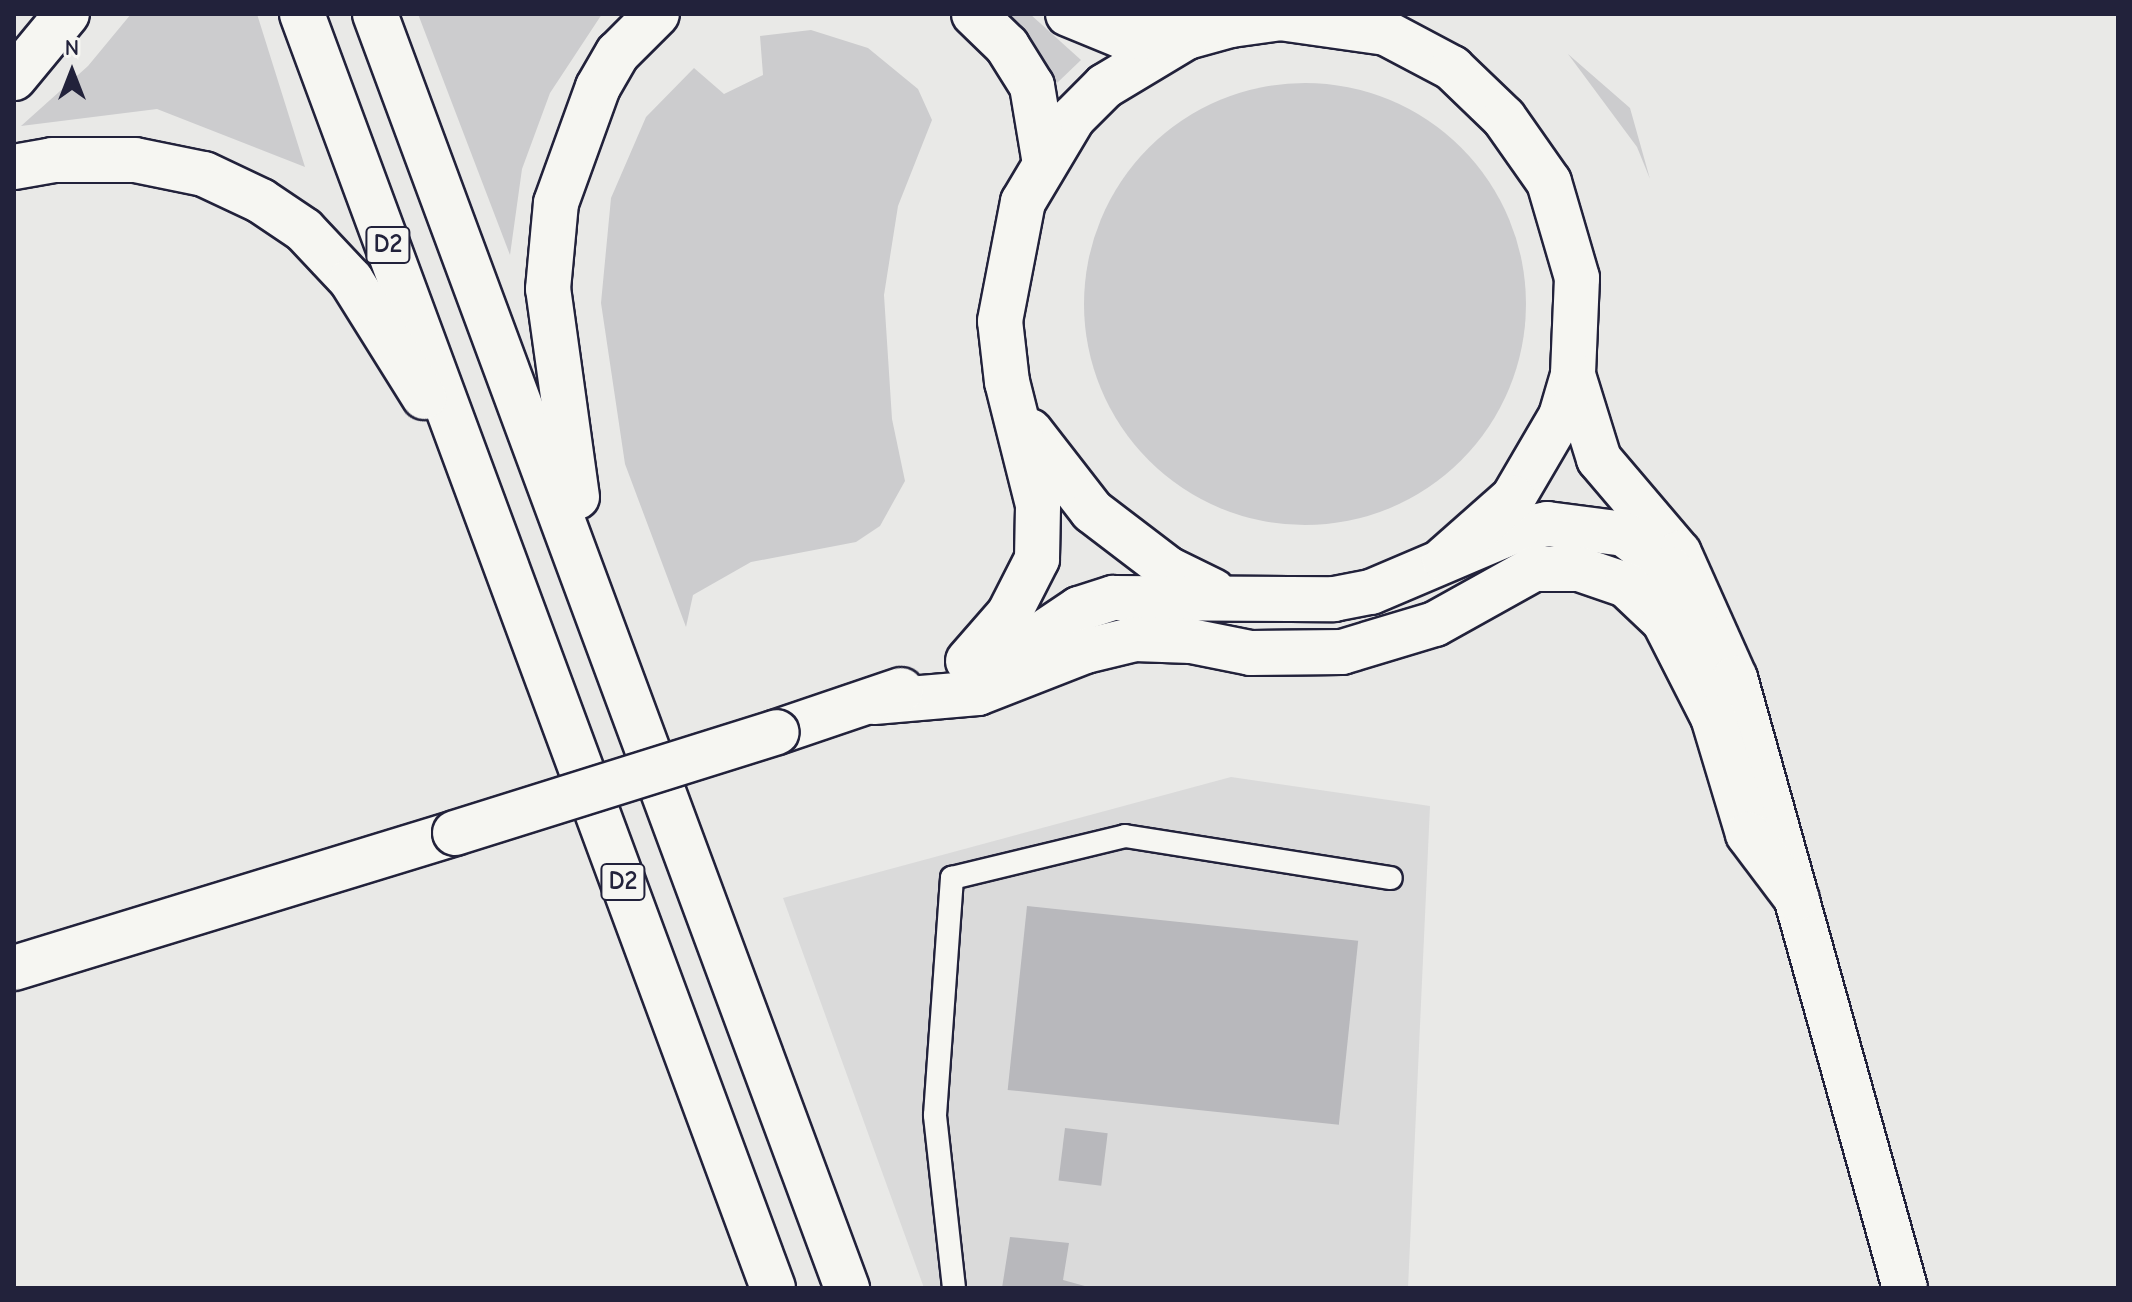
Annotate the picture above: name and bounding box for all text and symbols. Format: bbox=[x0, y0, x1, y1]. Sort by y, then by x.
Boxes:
north arrow bbox=[32, 32, 112, 112]
text: N bbox=[65, 35, 79, 61]
road number: D2 bbox=[364, 223, 412, 267]
road number: D2 bbox=[599, 860, 647, 904]

